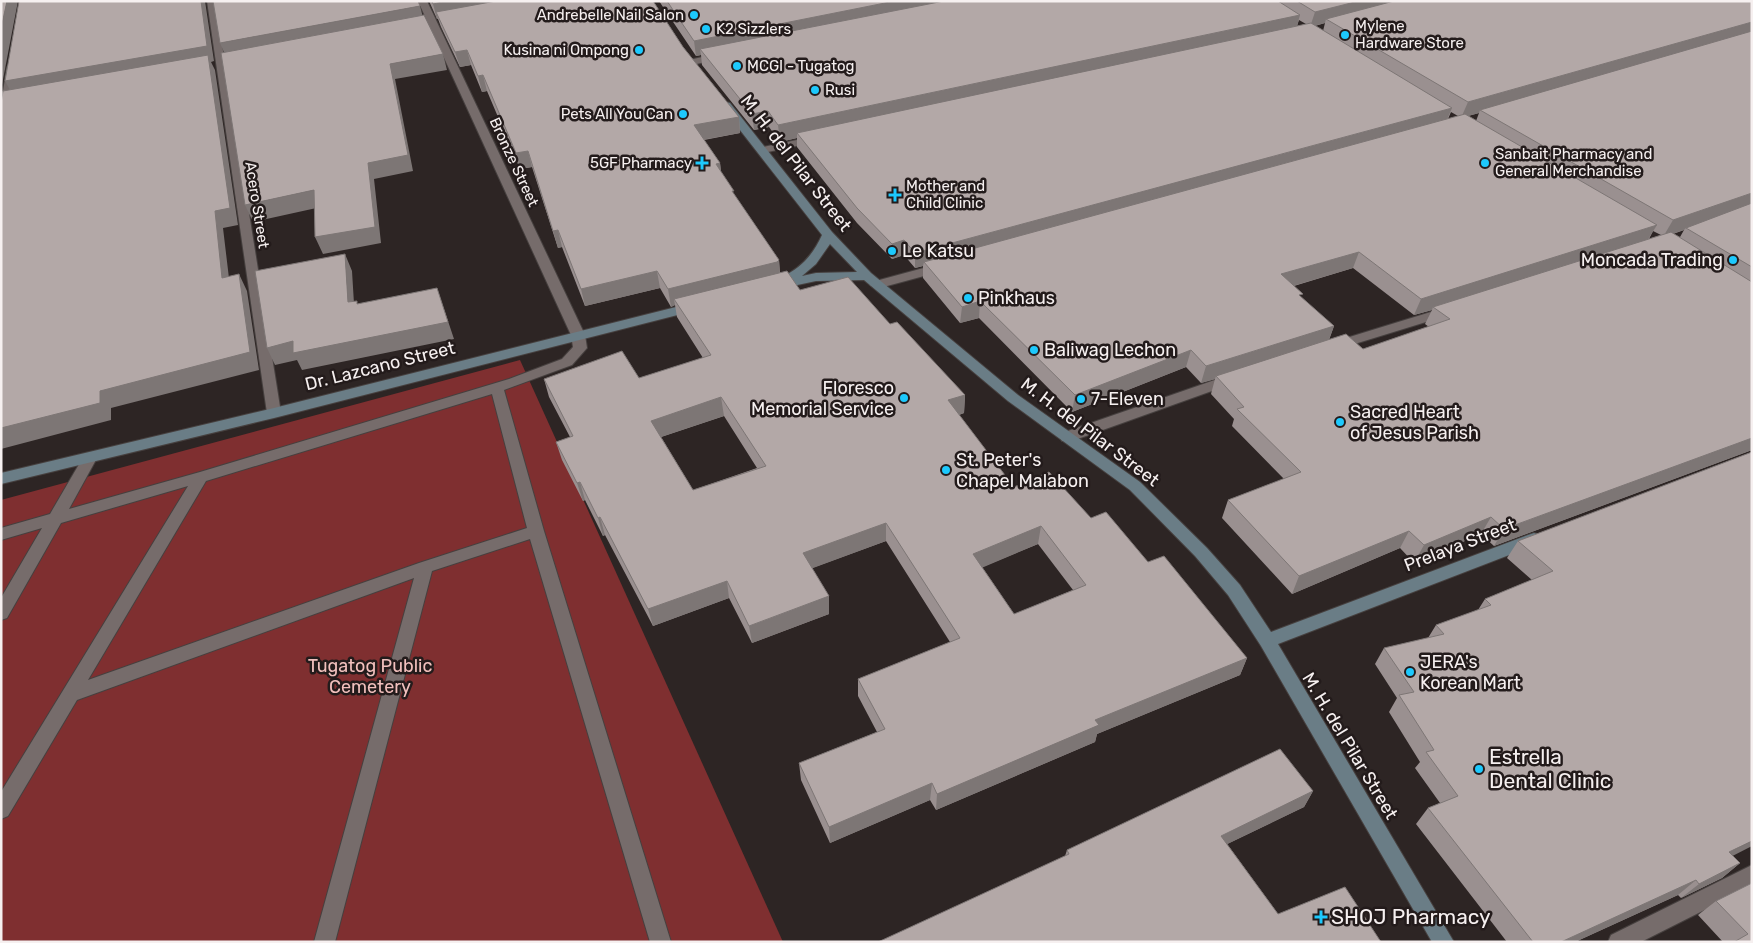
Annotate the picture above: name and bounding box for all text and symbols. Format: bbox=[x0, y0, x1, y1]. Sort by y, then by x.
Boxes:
place label: Andrebelle Nail Salon bbox=[537, 6, 684, 24]
marker: Andrebelle Nail Salon bbox=[688, 9, 700, 21]
place label: Mylene Hardware Store bbox=[1355, 17, 1464, 52]
place label: K2 Sizzlers bbox=[716, 20, 791, 38]
marker: K2 Sizzlers bbox=[700, 23, 712, 35]
marker: Mylene Hardware Store bbox=[1339, 29, 1351, 41]
place label: Kusina ni Ompong bbox=[503, 41, 629, 59]
marker: Kusina ni Ompong bbox=[633, 44, 645, 56]
place label: MCGI - Tugatog bbox=[747, 57, 855, 75]
marker: MCGI - Tugatog bbox=[731, 60, 743, 72]
place label: Rusi bbox=[825, 81, 855, 99]
marker: Rusi bbox=[809, 84, 821, 96]
street label: M. H. del Pilar Street bbox=[736, 90, 856, 236]
place label: Pets All You Can bbox=[561, 105, 673, 123]
marker: Pets All You Can bbox=[677, 108, 689, 120]
street label: Bronze Street bbox=[486, 115, 543, 210]
place label: Sanbait Pharmacy and General Merchandise bbox=[1495, 145, 1652, 180]
place label: 5GF Pharmacy bbox=[590, 154, 692, 172]
marker: 5GF Pharmacy bbox=[696, 157, 708, 169]
marker: Sanbait Pharmacy and General Merchandise bbox=[1479, 157, 1491, 169]
street label: Acero Street bbox=[241, 160, 273, 250]
place label: Mother and Child Clinic bbox=[906, 177, 985, 212]
marker: Mother and Child Clinic bbox=[888, 188, 902, 202]
place label: Le Katsu bbox=[902, 240, 974, 262]
marker: Le Katsu bbox=[886, 245, 898, 257]
place label: Moncada Trading bbox=[1581, 249, 1723, 271]
marker: Moncada Trading bbox=[1727, 254, 1739, 266]
place label: Pinkhaus bbox=[978, 287, 1055, 309]
marker: Pinkhaus bbox=[962, 292, 974, 304]
street label: Dr. Lazcano Street bbox=[303, 337, 457, 395]
place label: Baliwag Lechon bbox=[1044, 339, 1176, 361]
marker: Baliwag Lechon bbox=[1028, 344, 1040, 356]
street label: M. H. del Pilar Street bbox=[1017, 373, 1163, 491]
place label: Floresco Memorial Service bbox=[751, 377, 894, 420]
place label: 7-Eleven bbox=[1091, 388, 1164, 410]
marker: Floresco Memorial Service bbox=[898, 392, 910, 404]
marker: 7-Eleven bbox=[1075, 393, 1087, 405]
place label: Sacred Heart of Jesus Parish bbox=[1350, 401, 1479, 444]
marker: Sacred Heart of Jesus Parish bbox=[1334, 416, 1346, 428]
place label: St. Peter's Chapel Malabon bbox=[956, 449, 1089, 492]
marker: St. Peter's Chapel Malabon bbox=[940, 464, 952, 476]
street label: Prelaya Street bbox=[1401, 514, 1519, 576]
place label: JERA's Korean Mart bbox=[1420, 651, 1521, 694]
park label: Tugatog Public Cemetery bbox=[308, 655, 432, 698]
marker: JERA's Korean Mart bbox=[1404, 666, 1416, 678]
street label: M. H. del Pilar Street bbox=[1297, 669, 1403, 823]
place label: Estrella Dental Clinic bbox=[1489, 744, 1611, 793]
marker: Estrella Dental Clinic bbox=[1473, 763, 1485, 775]
place label: SHOJ Pharmacy bbox=[1331, 904, 1491, 929]
marker: SHOJ Pharmacy bbox=[1315, 911, 1327, 923]

